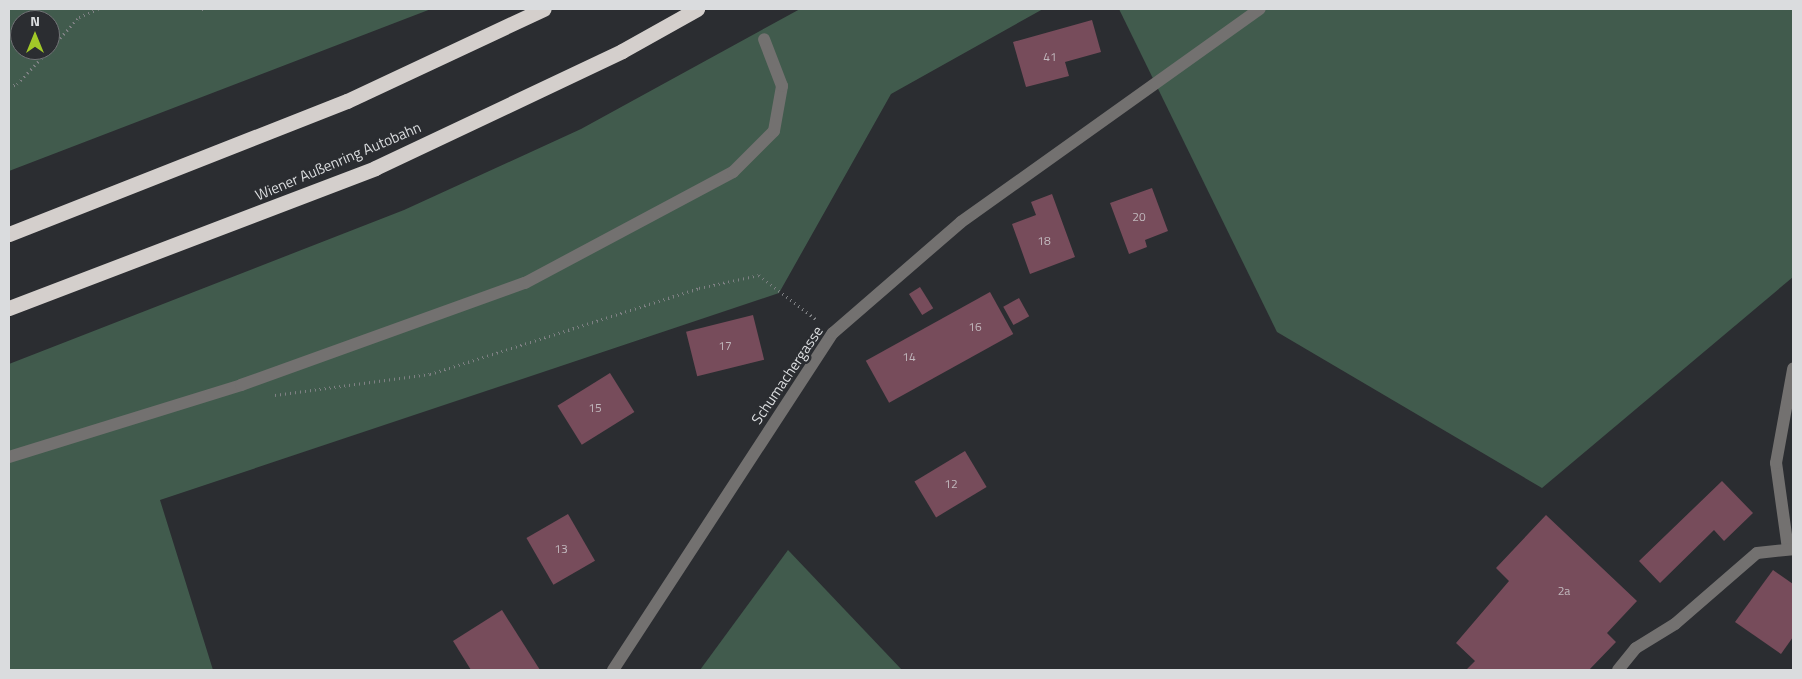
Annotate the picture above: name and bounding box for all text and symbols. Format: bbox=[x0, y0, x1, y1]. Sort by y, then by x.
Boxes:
north arrow bbox=[10, 10, 60, 60]
text: N bbox=[30, 10, 40, 31]
house number: 41 bbox=[1043, 50, 1057, 64]
street label: Wiener Außenring Autobahn bbox=[252, 118, 424, 204]
house number: 20 bbox=[1132, 210, 1146, 224]
house number: 18 bbox=[1037, 234, 1051, 248]
house number: 16 bbox=[968, 320, 982, 334]
street label: Schumachergasse bbox=[747, 322, 827, 428]
house number: 17 bbox=[718, 339, 732, 353]
house number: 14 bbox=[902, 350, 916, 364]
house number: 15 bbox=[588, 401, 602, 415]
house number: 12 bbox=[944, 477, 958, 491]
house number: 13 bbox=[554, 542, 568, 556]
house number: 2a bbox=[1558, 584, 1570, 598]

